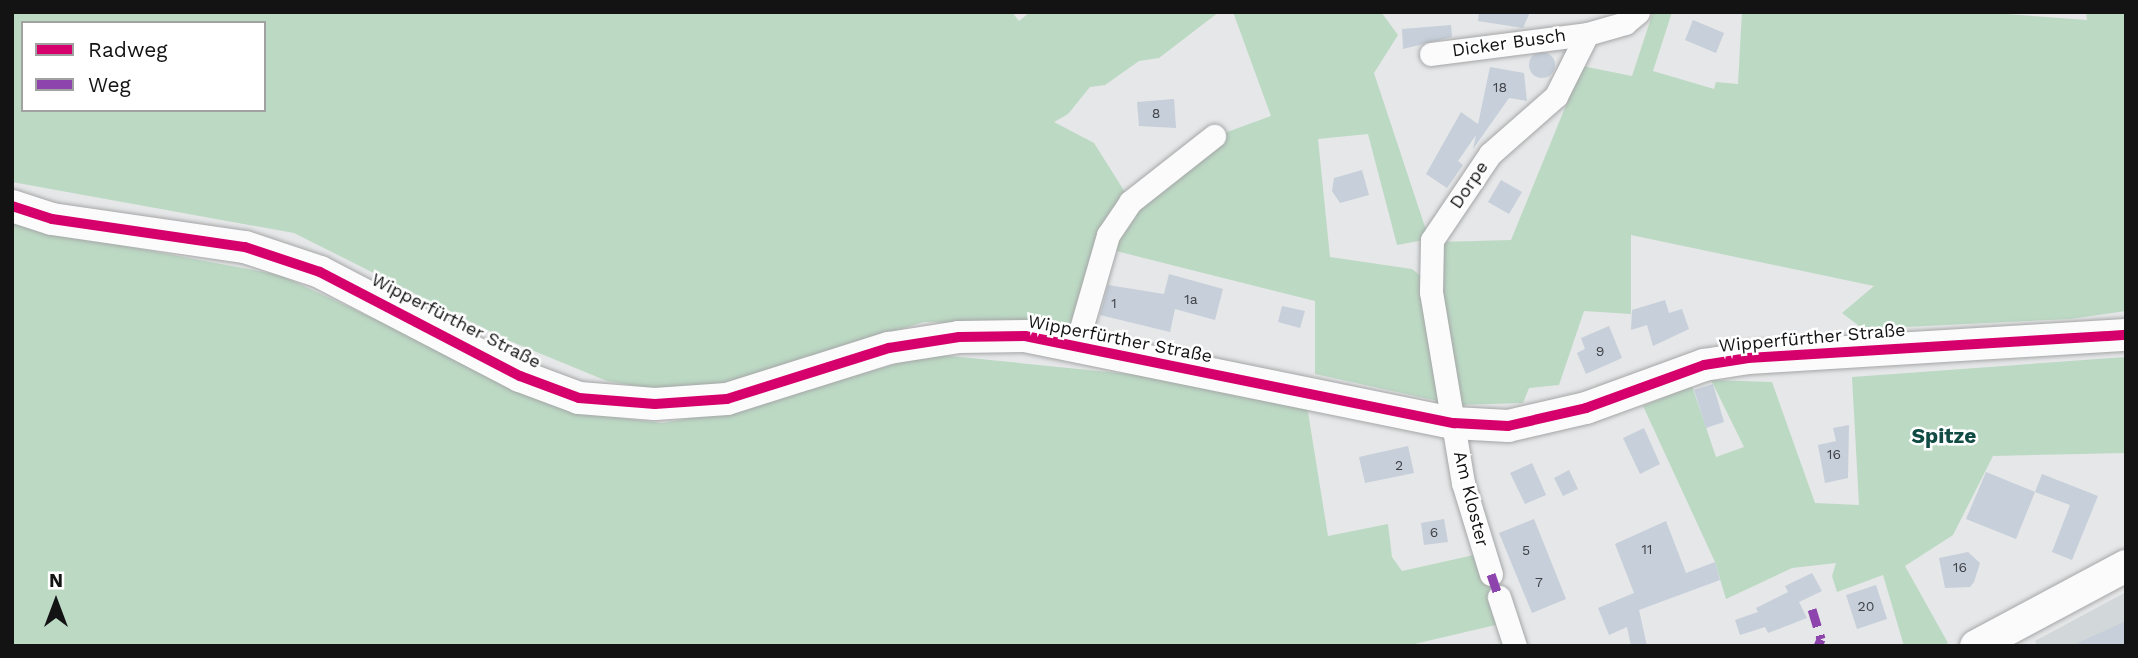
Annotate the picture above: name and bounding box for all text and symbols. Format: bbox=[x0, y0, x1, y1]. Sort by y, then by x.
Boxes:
legend bbox=[21, 21, 266, 112]
street label: Dicker Busch bbox=[1451, 24, 1567, 62]
text: Radweg bbox=[88, 37, 168, 62]
text: Weg bbox=[88, 72, 131, 97]
house number: 18 bbox=[1493, 79, 1507, 95]
house number: 8 bbox=[1152, 105, 1160, 121]
street label: Dorpe bbox=[1445, 157, 1493, 213]
street label: Wipperfürther Straße bbox=[367, 269, 545, 373]
house number: 1a bbox=[1184, 291, 1198, 307]
house number: 1 bbox=[1111, 295, 1117, 311]
street label: Wipperfürther Straße bbox=[1026, 310, 1214, 368]
street label: Wipperfürther Straße bbox=[1718, 319, 1906, 357]
house number: 9 bbox=[1596, 343, 1604, 359]
district label: Spitze bbox=[1912, 423, 1976, 449]
house number: 16 bbox=[1827, 446, 1841, 462]
street label: Am Kloster bbox=[1449, 449, 1493, 549]
house number: 2 bbox=[1395, 457, 1403, 473]
house number: 6 bbox=[1430, 524, 1438, 540]
house number: 11 bbox=[1642, 541, 1652, 557]
house number: 5 bbox=[1522, 542, 1530, 558]
house number: 16 bbox=[1953, 559, 1967, 575]
north arrow bbox=[21, 567, 91, 637]
text: N bbox=[49, 569, 63, 592]
house number: 7 bbox=[1535, 574, 1543, 590]
house number: 20 bbox=[1858, 598, 1874, 614]

